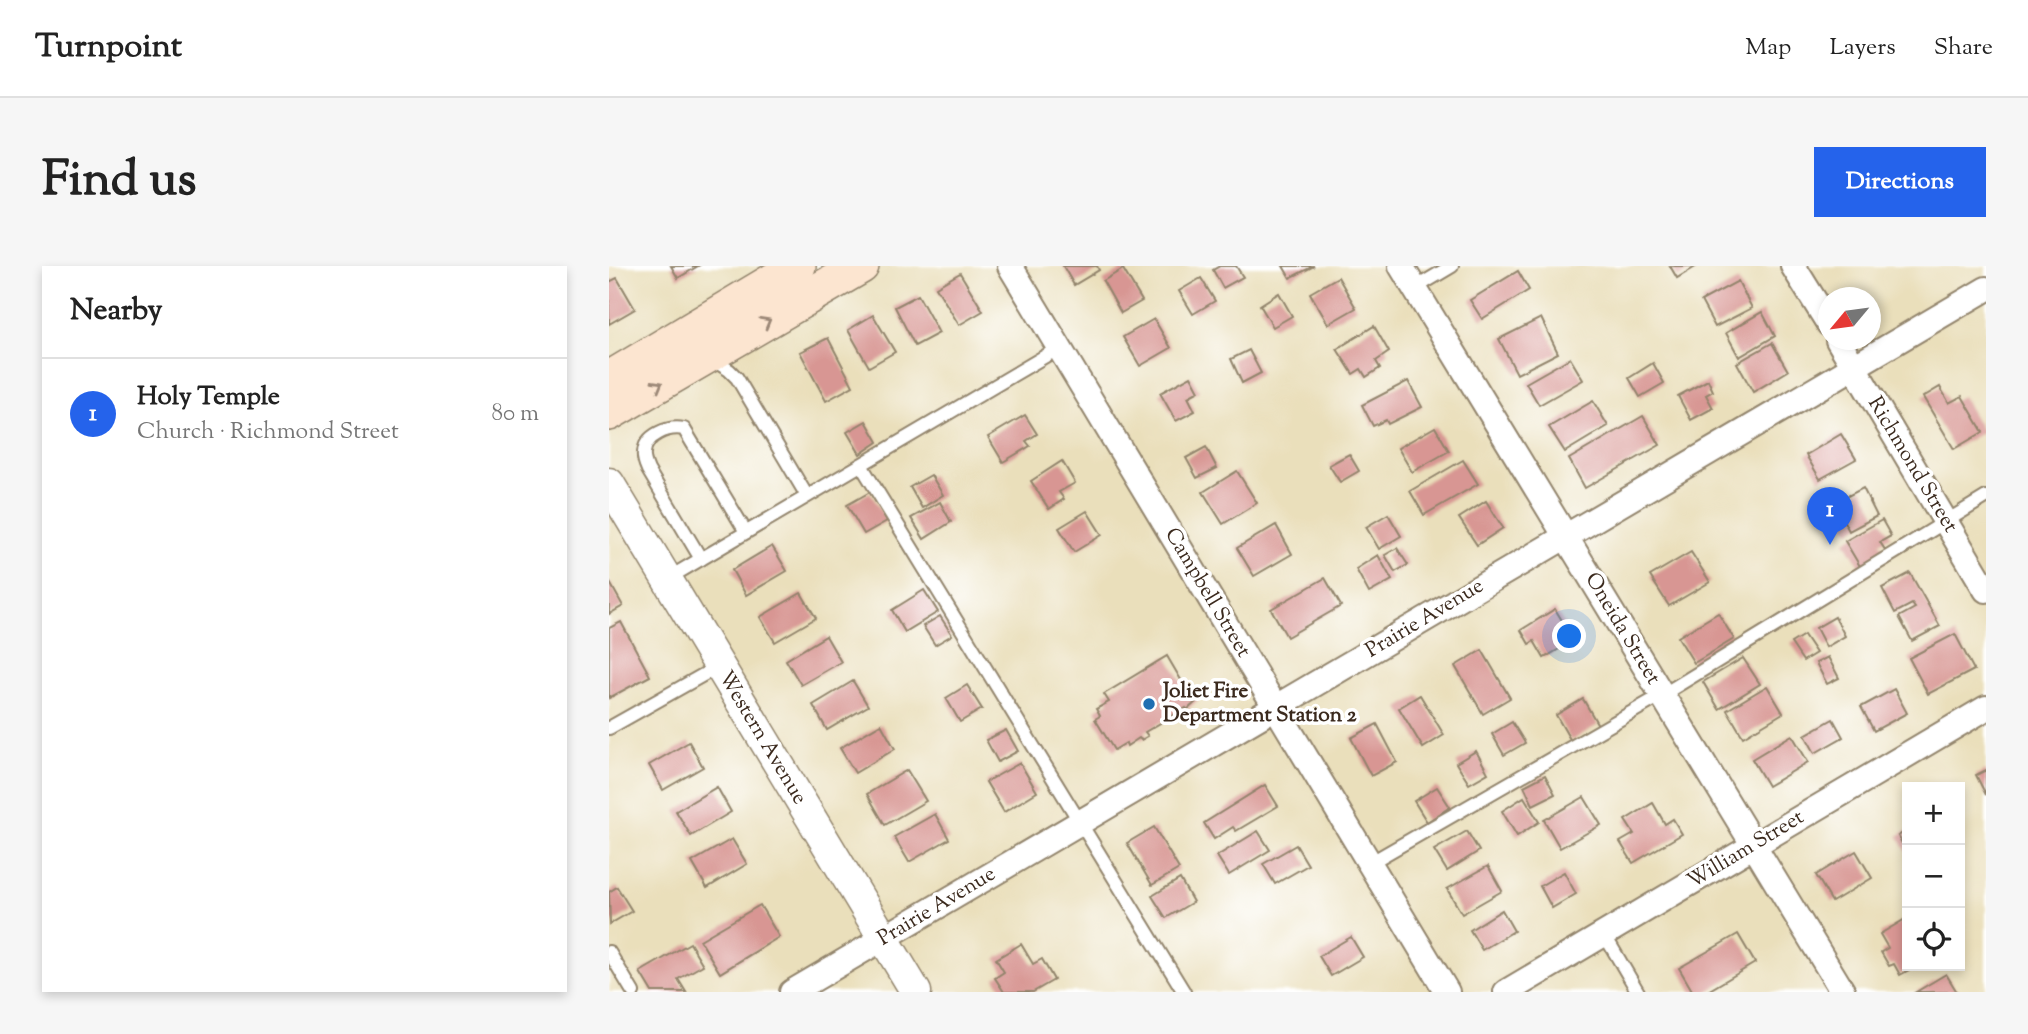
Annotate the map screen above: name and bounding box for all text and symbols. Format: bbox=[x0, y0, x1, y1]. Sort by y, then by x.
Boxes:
text: Turnpoint bbox=[35, 24, 182, 72]
text: Map bbox=[1745, 31, 1791, 65]
text: Layers bbox=[1829, 31, 1896, 65]
text: Share bbox=[1934, 31, 1993, 65]
text: Find us bbox=[42, 147, 196, 217]
button: Directions bbox=[1814, 147, 1986, 217]
north arrow bbox=[1818, 287, 1881, 350]
text: Nearby bbox=[70, 290, 162, 333]
one-way arrow bbox=[758, 317, 771, 330]
text: Holy Temple bbox=[137, 379, 280, 416]
one-way arrow bbox=[651, 380, 663, 393]
street label: Richmond Street bbox=[1859, 391, 1965, 539]
text: 1 bbox=[89, 398, 97, 431]
text: 80 m bbox=[491, 398, 539, 431]
text: Church · Richmond Street bbox=[137, 416, 399, 449]
pin: 1 bbox=[1807, 487, 1853, 545]
street label: Campbell Street bbox=[1156, 522, 1258, 664]
street label: Oneida Street bbox=[1577, 567, 1667, 691]
street label: Prairie Avenue bbox=[1360, 572, 1490, 666]
your location bbox=[1552, 619, 1586, 653]
street label: Western Avenue bbox=[710, 665, 814, 811]
place label: Joliet Fire Department Station 2 bbox=[1161, 677, 1357, 731]
marker: Joliet Fire Department Station 2 bbox=[1141, 696, 1157, 712]
map controls bbox=[1902, 782, 1965, 971]
button: + bbox=[1902, 782, 1965, 845]
street label: William Street bbox=[1682, 803, 1810, 897]
button: − bbox=[1902, 845, 1965, 908]
street label: Prairie Avenue bbox=[872, 860, 1002, 954]
button: locate bbox=[1902, 908, 1965, 971]

